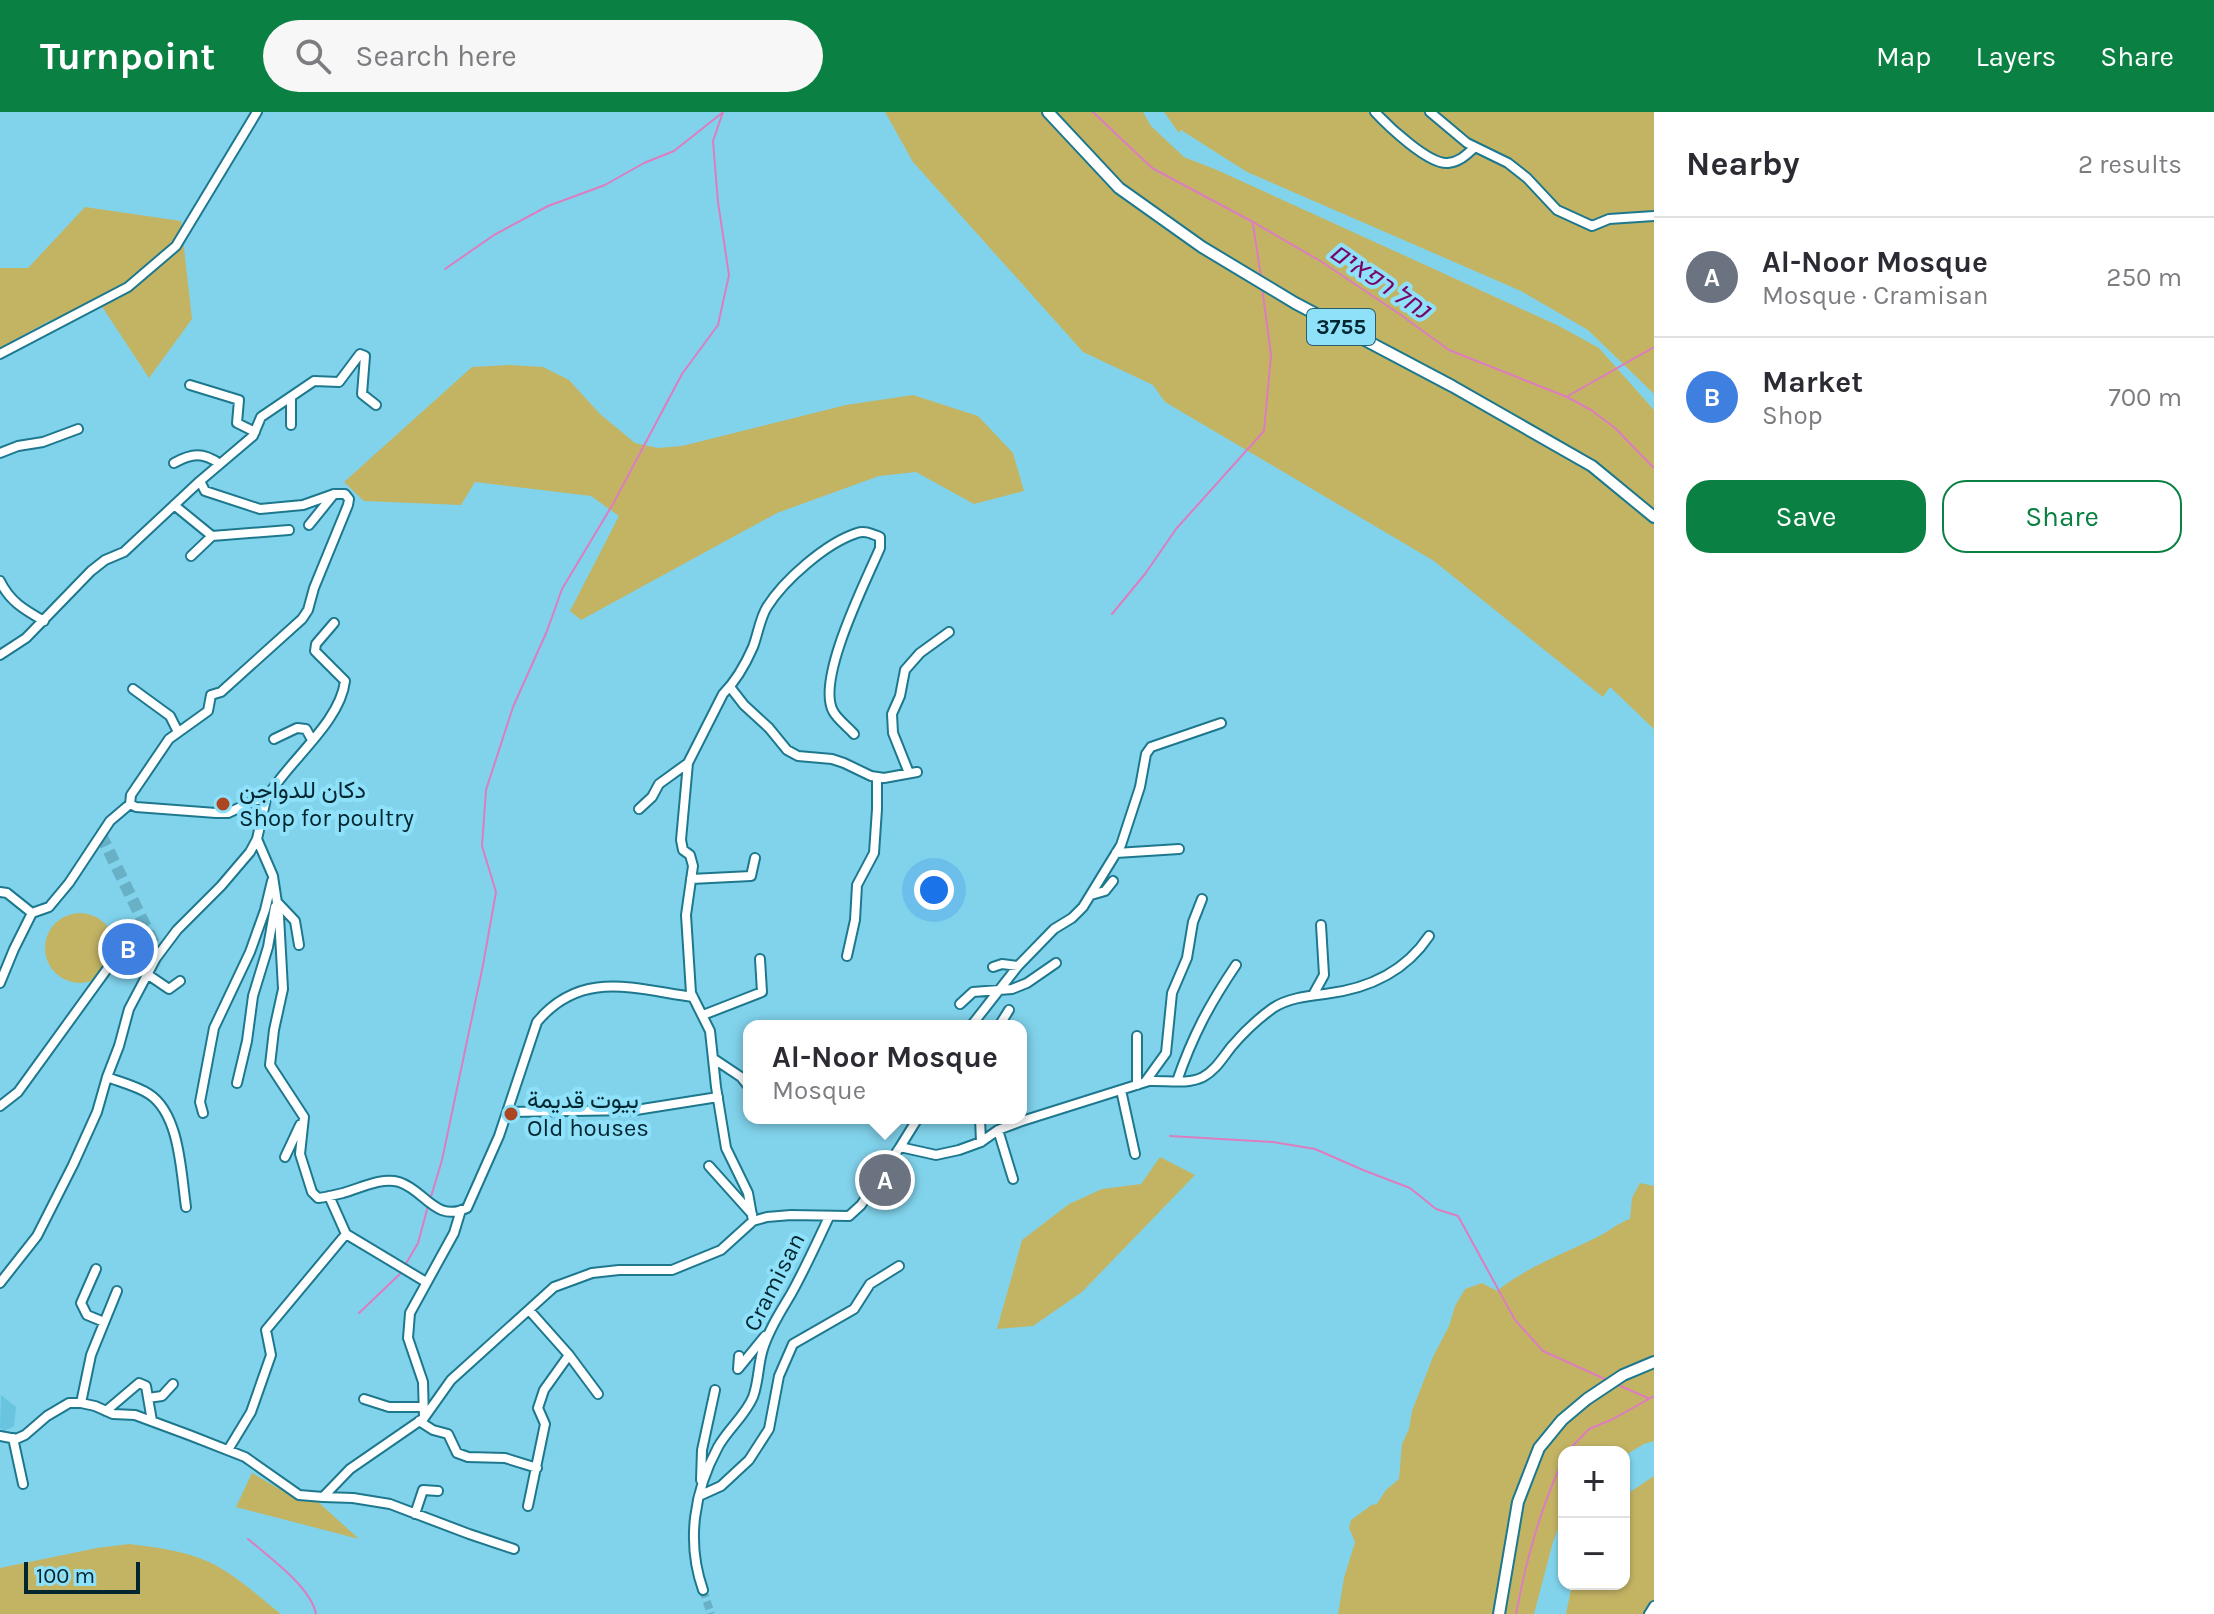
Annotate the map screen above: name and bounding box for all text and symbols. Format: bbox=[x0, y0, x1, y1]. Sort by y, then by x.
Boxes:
search box bbox=[263, 20, 823, 92]
text: Turnpoint bbox=[40, 34, 215, 79]
icon: search bbox=[291, 34, 335, 78]
text: Search here bbox=[355, 38, 517, 74]
text: Map bbox=[1876, 40, 1931, 73]
text: Layers bbox=[1975, 40, 2056, 73]
text: Share bbox=[2100, 40, 2174, 73]
text: Nearby bbox=[1686, 144, 1800, 184]
text: 2 results bbox=[2078, 149, 2182, 180]
water label: נחל רפאים bbox=[1324, 236, 1437, 327]
text: Al-Noor Mosque bbox=[1762, 244, 1988, 280]
text: A bbox=[1704, 262, 1720, 293]
text: 250 m bbox=[2106, 262, 2182, 293]
text: Mosque · Cramisan bbox=[1762, 280, 1989, 311]
road number: 3755 bbox=[1307, 309, 1375, 345]
text: Market bbox=[1762, 364, 1863, 400]
text: B bbox=[1704, 382, 1720, 413]
text: 700 m bbox=[2108, 382, 2182, 413]
text: Shop bbox=[1762, 400, 1823, 431]
button: Save bbox=[1686, 480, 1926, 553]
button: Share bbox=[1942, 480, 2182, 553]
place label: دكان للدواجن Shop for poultry bbox=[239, 776, 414, 832]
marker: دكان للدواجن Shop for poultry bbox=[214, 795, 232, 813]
your location bbox=[914, 870, 954, 910]
pin: B bbox=[102, 919, 154, 979]
popup bbox=[743, 1020, 1027, 1124]
text: Al-Noor Mosque bbox=[772, 1039, 998, 1075]
text: Mosque bbox=[772, 1075, 866, 1106]
place label: بيوت قديمة Old houses bbox=[527, 1086, 649, 1142]
marker: بيوت قديمة Old houses bbox=[502, 1105, 520, 1123]
pin: A bbox=[859, 1150, 911, 1210]
street label: Cramisan bbox=[737, 1228, 811, 1336]
map controls bbox=[1558, 1446, 1630, 1590]
button: + bbox=[1558, 1446, 1630, 1518]
button: − bbox=[1558, 1518, 1630, 1590]
scale bar bbox=[24, 1558, 140, 1594]
text: 100 m bbox=[36, 1563, 95, 1589]

